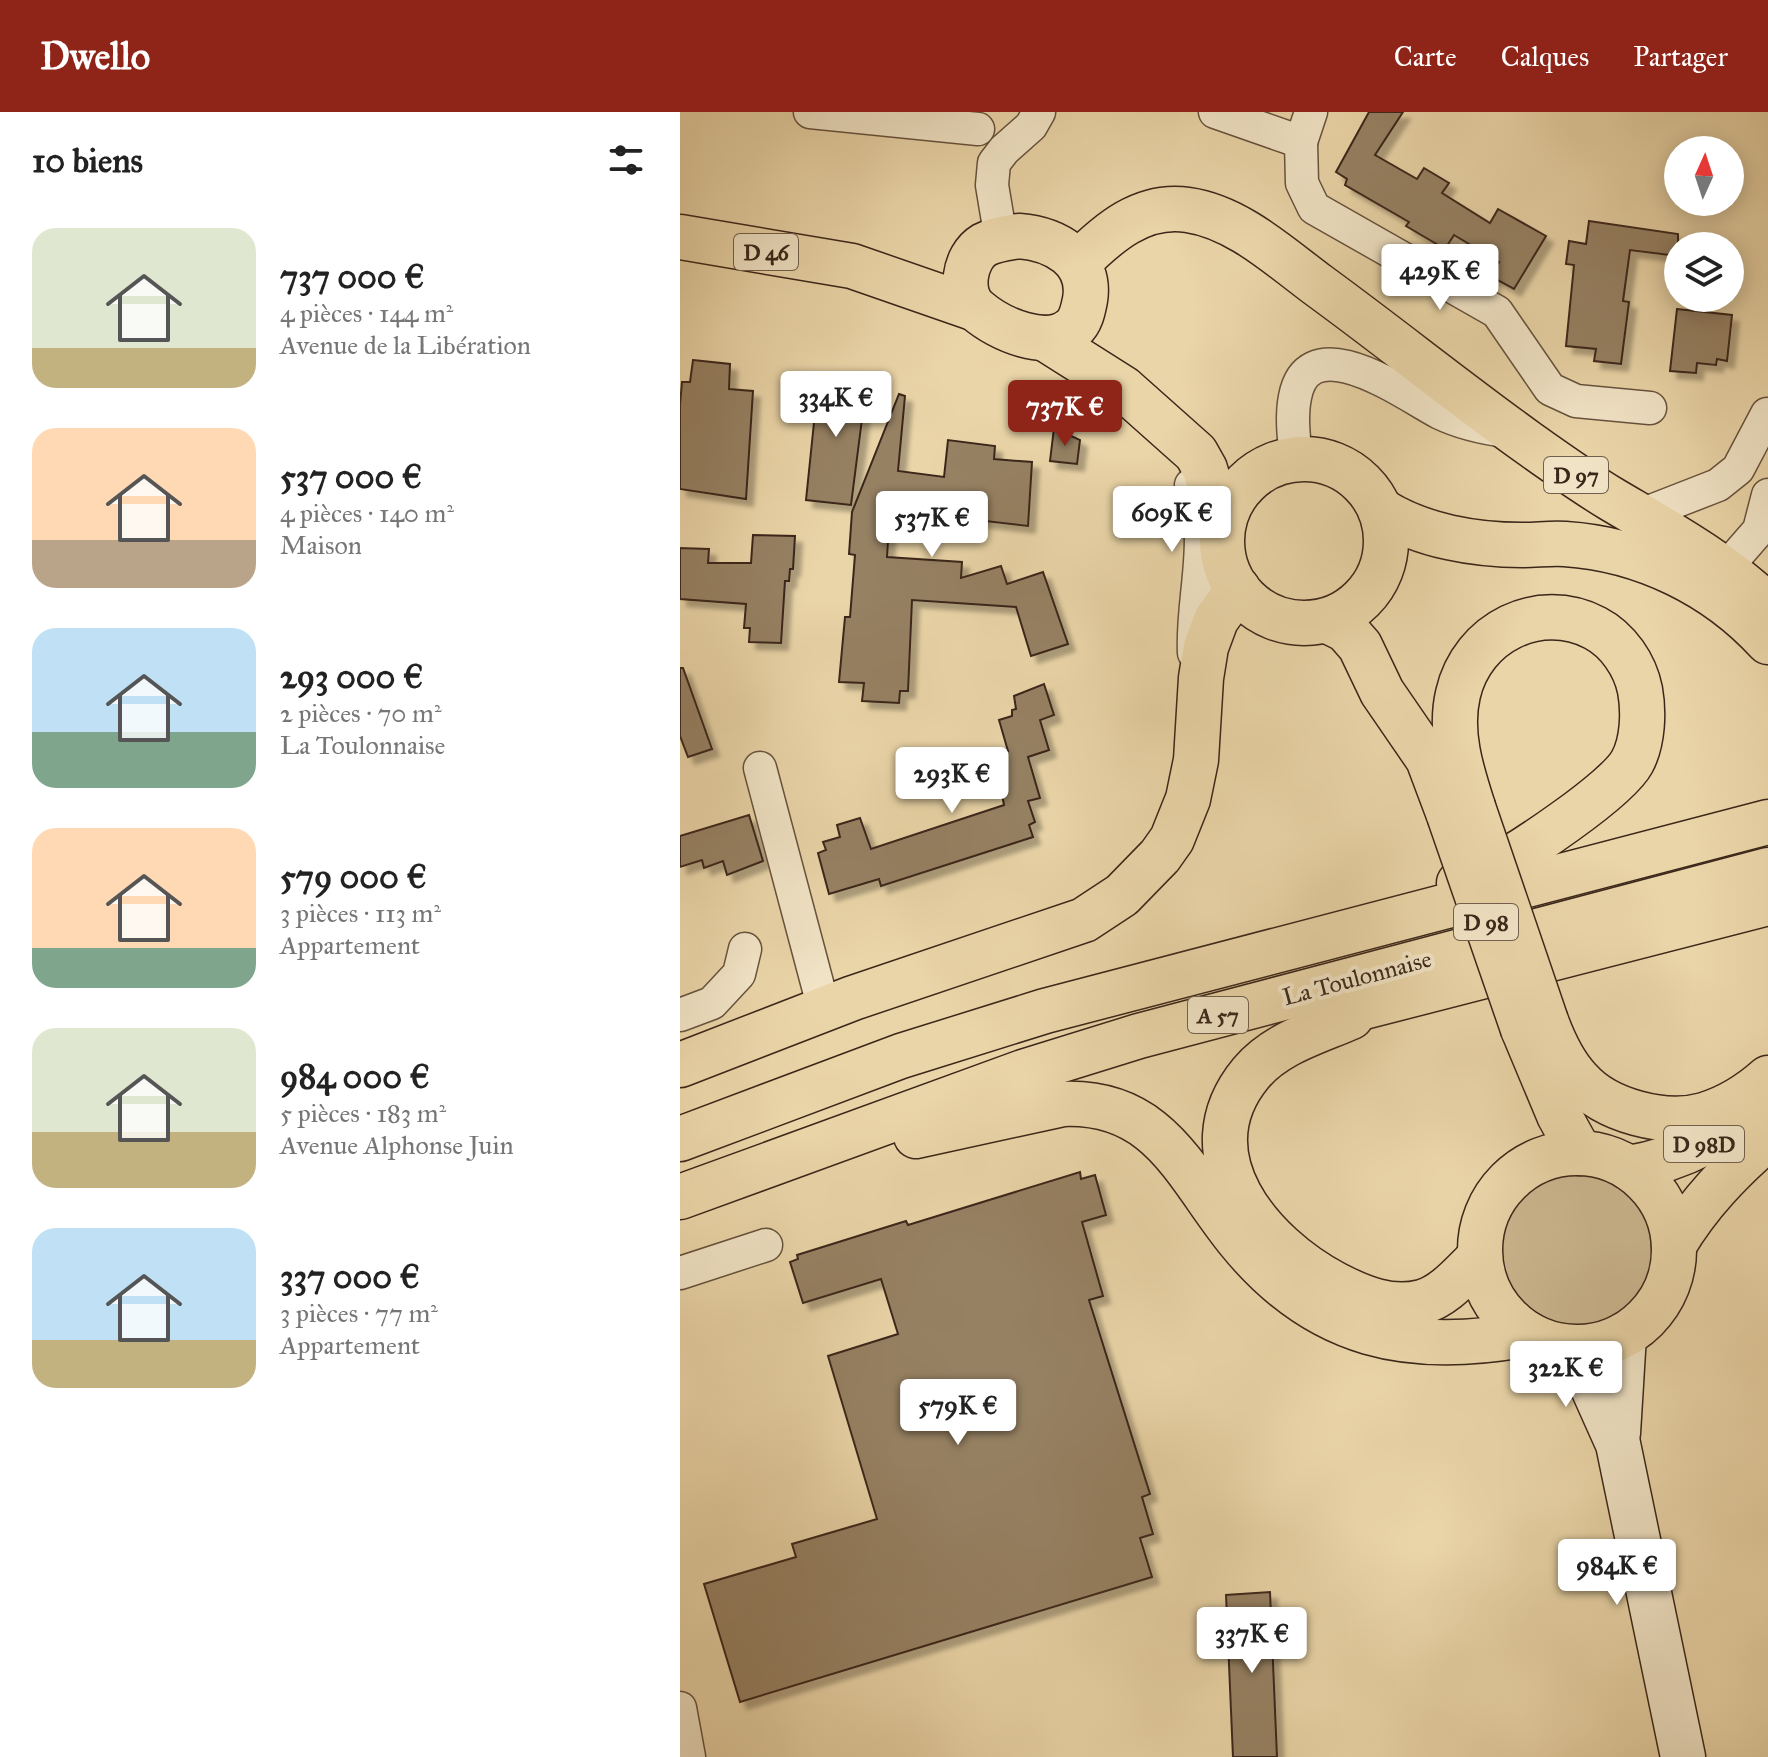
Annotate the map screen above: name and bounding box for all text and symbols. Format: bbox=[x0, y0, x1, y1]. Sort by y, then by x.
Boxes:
text: Dwello bbox=[40, 33, 150, 79]
text: Carte bbox=[1394, 39, 1457, 74]
text: Calques bbox=[1501, 39, 1589, 74]
text: Partager bbox=[1633, 39, 1728, 74]
north arrow bbox=[1664, 136, 1744, 216]
map controls bbox=[1664, 136, 1744, 312]
icon: filters bbox=[604, 138, 648, 182]
text: 10 biens bbox=[32, 140, 143, 181]
button: layers bbox=[1664, 232, 1744, 312]
road number: D 46 bbox=[734, 234, 798, 270]
pin: 429K € bbox=[1375, 244, 1505, 312]
text: 429K € bbox=[1399, 254, 1481, 286]
text: 737 000 € bbox=[280, 256, 425, 297]
icon: home bbox=[96, 260, 192, 356]
text: 4 pièces · 144 m² bbox=[280, 297, 453, 329]
text: Avenue de la Libération bbox=[280, 329, 531, 361]
pin: 334K € bbox=[771, 371, 901, 439]
pin: 737K € bbox=[1000, 380, 1130, 448]
text: 334K € bbox=[798, 381, 874, 413]
text: 737K € bbox=[1026, 390, 1104, 422]
text: 537 000 € bbox=[280, 456, 422, 497]
road number: D 97 bbox=[1544, 457, 1608, 493]
icon: home bbox=[96, 460, 192, 556]
pin: 609K € bbox=[1107, 486, 1237, 554]
pin: 537K € bbox=[867, 491, 997, 559]
text: 609K € bbox=[1131, 496, 1213, 528]
text: 4 pièces · 140 m² bbox=[280, 497, 454, 529]
text: 537K € bbox=[894, 501, 970, 533]
text: Maison bbox=[280, 529, 362, 561]
text: 293 000 € bbox=[280, 656, 423, 697]
icon: home bbox=[96, 660, 192, 756]
text: 2 pièces · 70 m² bbox=[280, 697, 441, 729]
text: La Toulonnaise bbox=[280, 729, 445, 761]
pin: 293K € bbox=[887, 747, 1017, 815]
text: 293K € bbox=[914, 757, 991, 789]
text: 579 000 € bbox=[280, 856, 427, 897]
icon: home bbox=[96, 860, 192, 956]
text: 3 pièces · 113 m² bbox=[280, 897, 441, 929]
road number: D 98 bbox=[1454, 904, 1518, 940]
text: Appartement bbox=[280, 929, 420, 961]
street label: La Toulonnaise bbox=[1279, 944, 1435, 1012]
road number: A 57 bbox=[1188, 997, 1248, 1033]
text: 984 000 € bbox=[280, 1056, 430, 1097]
icon: home bbox=[96, 1060, 192, 1156]
text: 5 pièces · 183 m² bbox=[280, 1097, 446, 1129]
road number: D 98D bbox=[1664, 1126, 1744, 1162]
text: Avenue Alphonse Juin bbox=[280, 1129, 514, 1161]
text: 337 000 € bbox=[280, 1256, 420, 1297]
icon: home bbox=[96, 1260, 192, 1356]
text: 3 pièces · 77 m² bbox=[280, 1297, 438, 1329]
text: Appartement bbox=[280, 1329, 420, 1361]
pin: 322K € bbox=[1501, 1341, 1631, 1409]
text: 322K € bbox=[1528, 1351, 1604, 1383]
pin: 579K € bbox=[893, 1379, 1023, 1447]
text: 579K € bbox=[918, 1389, 998, 1421]
pin: 984K € bbox=[1552, 1539, 1682, 1607]
text: 984K € bbox=[1576, 1549, 1658, 1581]
pin: 337K € bbox=[1187, 1607, 1317, 1675]
text: 337K € bbox=[1215, 1617, 1289, 1649]

